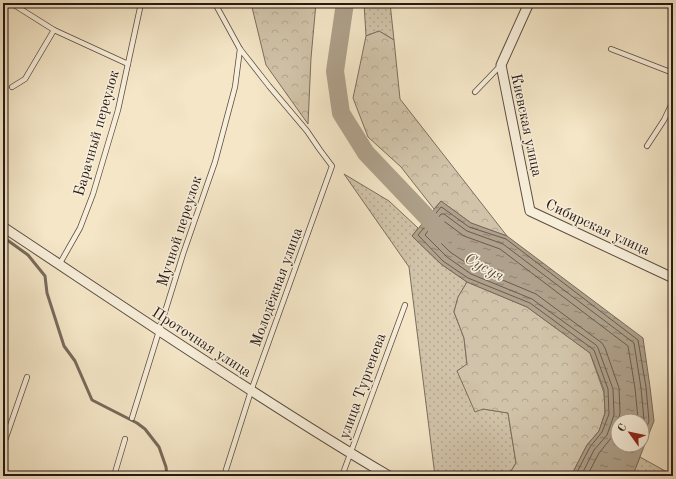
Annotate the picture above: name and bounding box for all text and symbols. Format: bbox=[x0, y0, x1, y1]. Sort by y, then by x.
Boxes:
street label: Барачный переулок bbox=[72, 68, 123, 198]
street label: Киевская улица bbox=[507, 72, 544, 179]
street label: Мучной переулок bbox=[155, 174, 206, 289]
street label: Сибирская улица bbox=[543, 198, 652, 259]
street label: Молодёжная улица bbox=[249, 225, 306, 349]
water label: Сусуя bbox=[462, 250, 507, 285]
street label: Проточная улица bbox=[149, 306, 254, 381]
street label: улица Тургенева bbox=[337, 331, 390, 441]
north arrow bbox=[610, 413, 650, 453]
text: С bbox=[616, 422, 629, 434]

